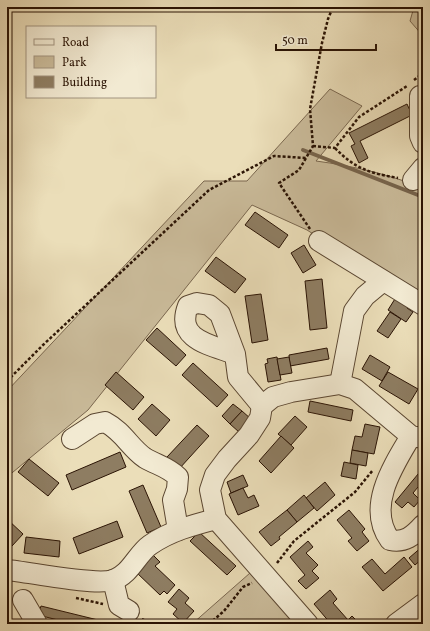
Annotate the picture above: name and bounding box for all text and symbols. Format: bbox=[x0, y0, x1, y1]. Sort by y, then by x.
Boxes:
legend bbox=[26, 26, 156, 98]
scale bar bbox=[276, 26, 376, 52]
text: 50 m bbox=[282, 33, 308, 49]
text: Road bbox=[62, 35, 89, 51]
text: Park bbox=[62, 55, 87, 71]
text: Building bbox=[62, 75, 107, 91]

